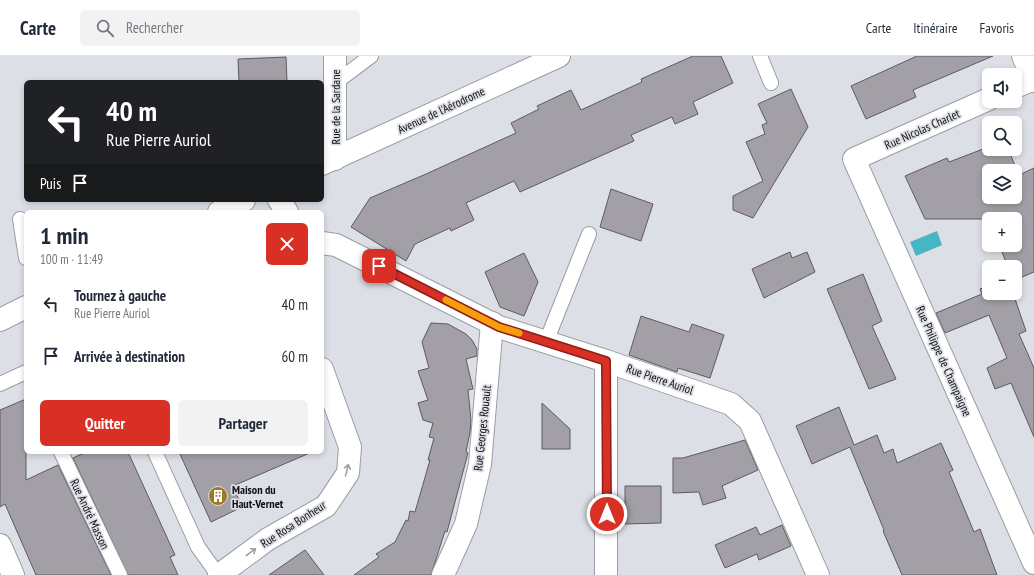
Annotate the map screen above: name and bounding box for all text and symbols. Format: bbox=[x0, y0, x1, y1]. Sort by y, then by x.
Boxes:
search box bbox=[80, 10, 360, 46]
text: Carte bbox=[20, 16, 56, 40]
icon: search bbox=[94, 17, 116, 39]
text: Rechercher bbox=[126, 18, 183, 37]
text: Carte bbox=[866, 19, 891, 37]
text: Itinéraire bbox=[913, 19, 958, 37]
text: Favoris bbox=[980, 19, 1014, 37]
map controls bbox=[982, 68, 1022, 300]
button: sound bbox=[982, 68, 1022, 108]
street label: Rue de la Sardane bbox=[328, 70, 343, 144]
street label: Avenue de l'Aérodrome bbox=[395, 83, 487, 137]
text: 40 m bbox=[106, 92, 157, 129]
icon: left bbox=[40, 96, 92, 148]
street label: Rue Nicolas Charlet bbox=[882, 105, 963, 152]
button: search bbox=[982, 116, 1022, 156]
text: Rue Pierre Auriol bbox=[106, 128, 211, 151]
button: layers bbox=[982, 164, 1022, 204]
icon: arrive bbox=[69, 172, 91, 194]
text: Puis bbox=[40, 174, 61, 193]
button: + bbox=[982, 212, 1022, 252]
text: 1 min bbox=[40, 220, 88, 251]
button: close bbox=[266, 223, 308, 265]
pin bbox=[362, 249, 396, 283]
text: 100 m · 11:49 bbox=[40, 251, 103, 268]
icon: arrive bbox=[368, 255, 390, 277]
button: − bbox=[982, 260, 1022, 300]
text: Tournez à gauche bbox=[74, 286, 166, 305]
icon: left bbox=[40, 293, 62, 315]
text: 40 m bbox=[282, 295, 308, 314]
street label: Rue Philippe de Champaigne bbox=[913, 303, 975, 419]
text: Rue Pierre Auriol bbox=[74, 305, 150, 322]
icon: arrive bbox=[40, 345, 62, 367]
text: Arrivée à destination bbox=[74, 347, 185, 366]
text: 60 m bbox=[282, 347, 308, 366]
street label: Rue Pierre Auriol bbox=[624, 361, 696, 398]
street label: Rue Georges Rouault bbox=[470, 384, 494, 472]
button: Quitter bbox=[40, 400, 170, 446]
button: Partager bbox=[178, 400, 308, 446]
one-way arrow bbox=[343, 464, 351, 477]
street label: Rue André Masson bbox=[67, 476, 113, 552]
place label: Maison du Haut-Vernet bbox=[232, 482, 284, 511]
building icon: Maison du Haut-Vernet bbox=[207, 485, 229, 507]
position arrow bbox=[586, 493, 628, 535]
street label: Rue Rosa Bonheur bbox=[257, 497, 329, 551]
one-way arrow bbox=[245, 548, 256, 556]

